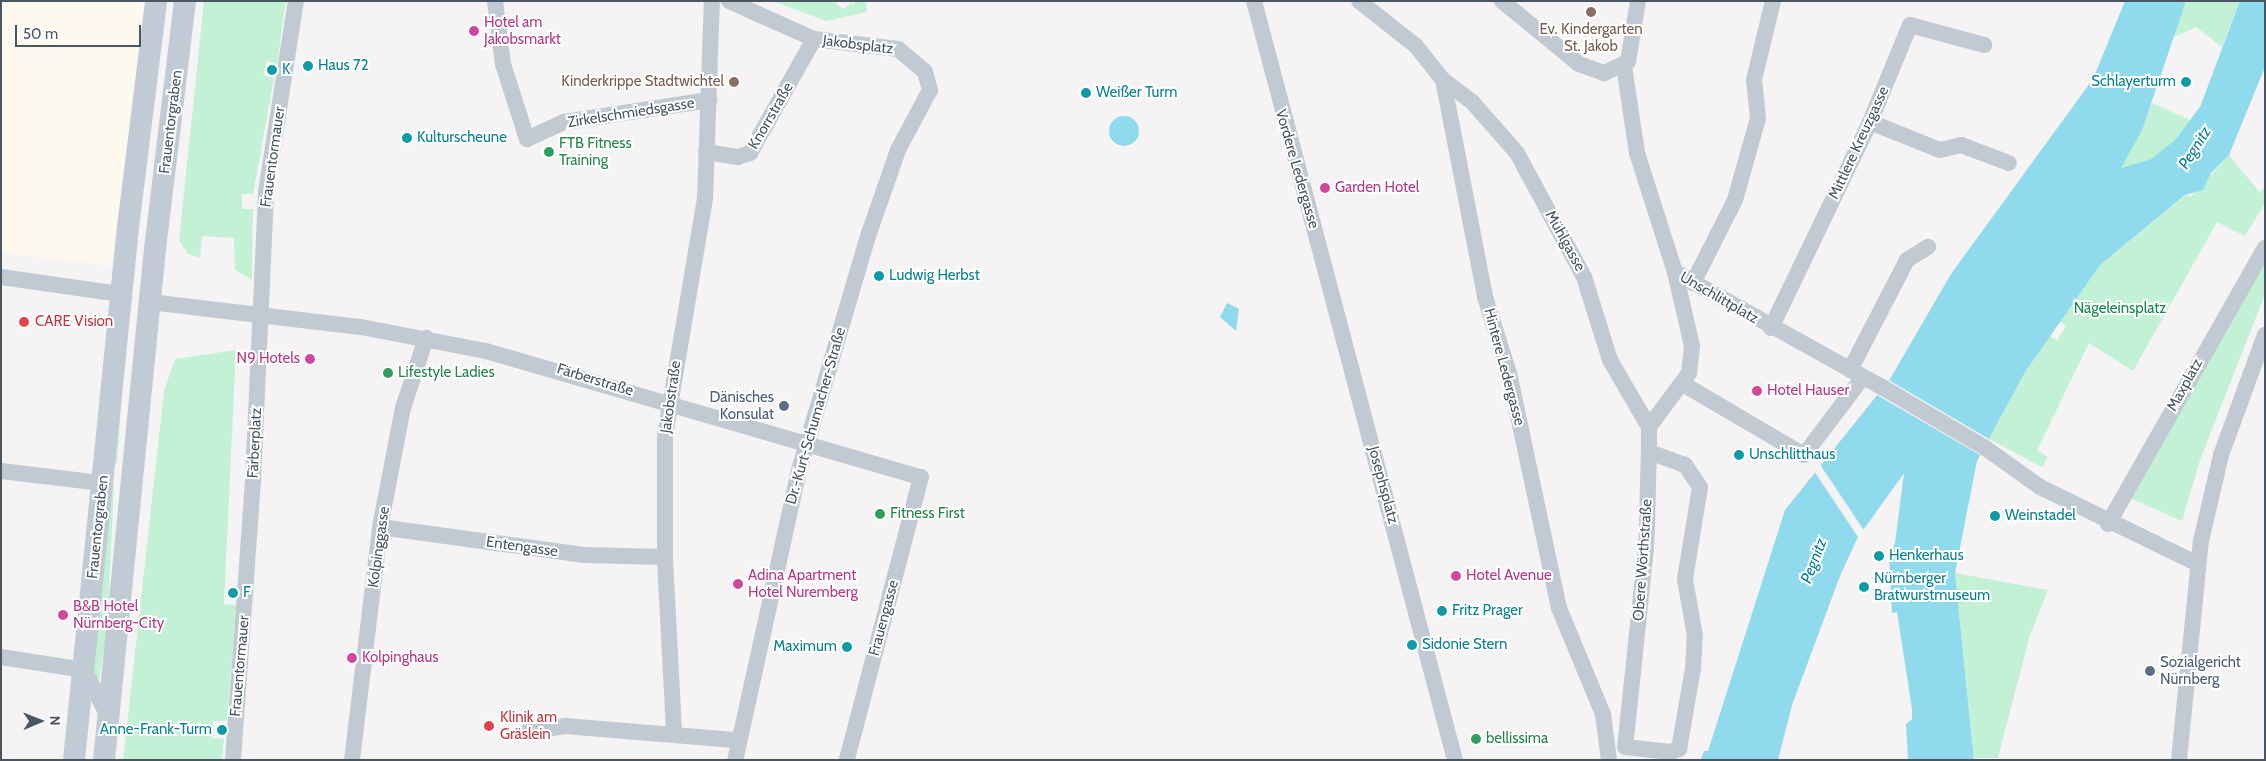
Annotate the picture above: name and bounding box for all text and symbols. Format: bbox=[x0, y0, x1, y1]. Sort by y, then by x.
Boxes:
marker: Ev. Kindergarten St. Jakob bbox=[1585, 6, 1597, 18]
place label: Hotel am Jakobsmarkt bbox=[484, 13, 561, 48]
scale bar bbox=[18, 15, 144, 47]
place label: Ev. Kindergarten St. Jakob bbox=[1539, 20, 1643, 55]
text: 50 m bbox=[23, 25, 58, 43]
marker: Hotel am Jakobsmarkt bbox=[468, 25, 480, 37]
street label: Jakobsplatz bbox=[822, 32, 894, 58]
place label: Haus 72 bbox=[318, 57, 368, 75]
marker: Haus 72 bbox=[302, 60, 314, 72]
place label: K bbox=[282, 61, 290, 79]
marker: K bbox=[266, 64, 278, 76]
street label: Frauentorgraben bbox=[156, 69, 186, 175]
place label: Kinderkrippe Stadtwichtel bbox=[561, 73, 724, 91]
place label: Schlayerturm bbox=[2091, 73, 2176, 91]
marker: Kinderkrippe Stadtwichtel bbox=[728, 76, 740, 88]
marker: Schlayerturm bbox=[2180, 76, 2192, 88]
street label: Knorrstraße bbox=[745, 79, 797, 153]
place label: Weißer Turm bbox=[1096, 84, 1177, 102]
street label: Mittlere Kreuzgasse bbox=[1825, 84, 1893, 202]
marker: Weißer Turm bbox=[1080, 87, 1092, 99]
street label: Zirkelschmiedsgasse bbox=[566, 94, 696, 132]
street label: Frauentormauer bbox=[257, 106, 289, 208]
street label: Vordere Ledergasse bbox=[1271, 107, 1323, 231]
water label: Pegnitz bbox=[2175, 123, 2215, 173]
place label: Kulturscheune bbox=[417, 129, 507, 147]
marker: Kulturscheune bbox=[401, 132, 413, 144]
place label: FTB Fitness Training bbox=[559, 134, 632, 169]
marker: FTB Fitness Training bbox=[543, 146, 555, 158]
place label: Garden Hotel bbox=[1335, 179, 1419, 197]
marker: Garden Hotel bbox=[1319, 182, 1331, 194]
street label: Mühlgasse bbox=[1541, 208, 1589, 274]
place label: Ludwig Herbst bbox=[889, 267, 980, 285]
street label: Unschlittplatz bbox=[1676, 268, 1762, 328]
marker: Ludwig Herbst bbox=[873, 270, 885, 282]
park label: Nägeleinsplatz bbox=[2074, 300, 2166, 318]
street label: Hintere Ledergasse bbox=[1480, 306, 1528, 428]
place label: CARE Vision bbox=[35, 313, 113, 331]
marker: CARE Vision bbox=[17, 315, 31, 329]
street label: Dr.-Kurt-Schumacher-Straße bbox=[782, 325, 850, 507]
place label: N9 Hotels bbox=[237, 350, 300, 368]
marker: N9 Hotels bbox=[304, 353, 316, 365]
street label: Maxplatz bbox=[2163, 356, 2207, 414]
street label: Färberstraße bbox=[555, 360, 635, 400]
street label: Jakobstraße bbox=[657, 360, 685, 434]
place label: Lifestyle Ladies bbox=[398, 364, 495, 382]
marker: Lifestyle Ladies bbox=[382, 367, 394, 379]
place label: Hotel Hauser bbox=[1767, 382, 1849, 400]
marker: Hotel Hauser bbox=[1751, 385, 1763, 397]
place label: Dänisches Konsulat bbox=[709, 388, 774, 423]
marker: Dänisches Konsulat bbox=[778, 400, 790, 412]
street label: Färberplatz bbox=[244, 407, 266, 479]
street label: Josephsplatz bbox=[1364, 444, 1402, 526]
place label: Unschlitthaus bbox=[1749, 446, 1835, 464]
marker: Unschlitthaus bbox=[1733, 449, 1745, 461]
street label: Frauentorgraben bbox=[84, 474, 112, 580]
street label: Obere Wörthstraße bbox=[1630, 498, 1656, 622]
street label: Kolpinggasse bbox=[364, 505, 394, 589]
place label: Fitness First bbox=[890, 505, 965, 523]
place label: Weinstadel bbox=[2005, 507, 2076, 525]
marker: Fitness First bbox=[874, 508, 886, 520]
marker: Weinstadel bbox=[1989, 510, 2001, 522]
street label: Entengasse bbox=[485, 533, 559, 561]
water label: Pegnitz bbox=[1797, 536, 1831, 586]
place label: Henkerhaus bbox=[1889, 547, 1964, 565]
marker: Henkerhaus bbox=[1873, 550, 1885, 562]
place label: Adina Apartment Hotel Nuremberg bbox=[748, 566, 858, 601]
place label: Hotel Avenue bbox=[1466, 567, 1552, 585]
place label: Nürnberger Bratwurstmuseum bbox=[1874, 569, 1990, 604]
marker: Hotel Avenue bbox=[1450, 570, 1462, 582]
marker: Adina Apartment Hotel Nuremberg bbox=[732, 578, 744, 590]
street label: Frauengasse bbox=[865, 578, 903, 658]
marker: Nürnberger Bratwurstmuseum bbox=[1858, 581, 1870, 593]
place label: F bbox=[243, 584, 251, 602]
marker: F bbox=[227, 587, 239, 599]
place label: B&B Hotel Nürnberg-City bbox=[73, 597, 164, 632]
place label: Fritz Prager bbox=[1452, 602, 1523, 620]
marker: Fritz Prager bbox=[1436, 605, 1448, 617]
marker: B&B Hotel Nürnberg-City bbox=[57, 609, 69, 621]
street label: Frauentormauer bbox=[227, 615, 253, 717]
place label: Sidonie Stern bbox=[1422, 636, 1507, 654]
place label: Maximum bbox=[773, 638, 837, 656]
marker: Sidonie Stern bbox=[1406, 639, 1418, 651]
marker: Maximum bbox=[841, 641, 853, 653]
place label: Kolpinghaus bbox=[362, 649, 439, 667]
marker: Kolpinghaus bbox=[346, 652, 358, 664]
place label: Sozialgericht Nürnberg bbox=[2160, 653, 2241, 688]
marker: Sozialgericht Nürnberg bbox=[2144, 665, 2156, 677]
north arrow bbox=[15, 696, 65, 746]
place label: Klinik am Gräslein bbox=[500, 708, 557, 743]
text: N bbox=[46, 716, 64, 726]
marker: Klinik am Gräslein bbox=[482, 719, 496, 733]
place label: Anne-Frank-Turm bbox=[100, 721, 212, 739]
marker: Anne-Frank-Turm bbox=[216, 724, 228, 736]
place label: bellissima bbox=[1486, 730, 1548, 748]
marker: bellissima bbox=[1470, 733, 1482, 745]

